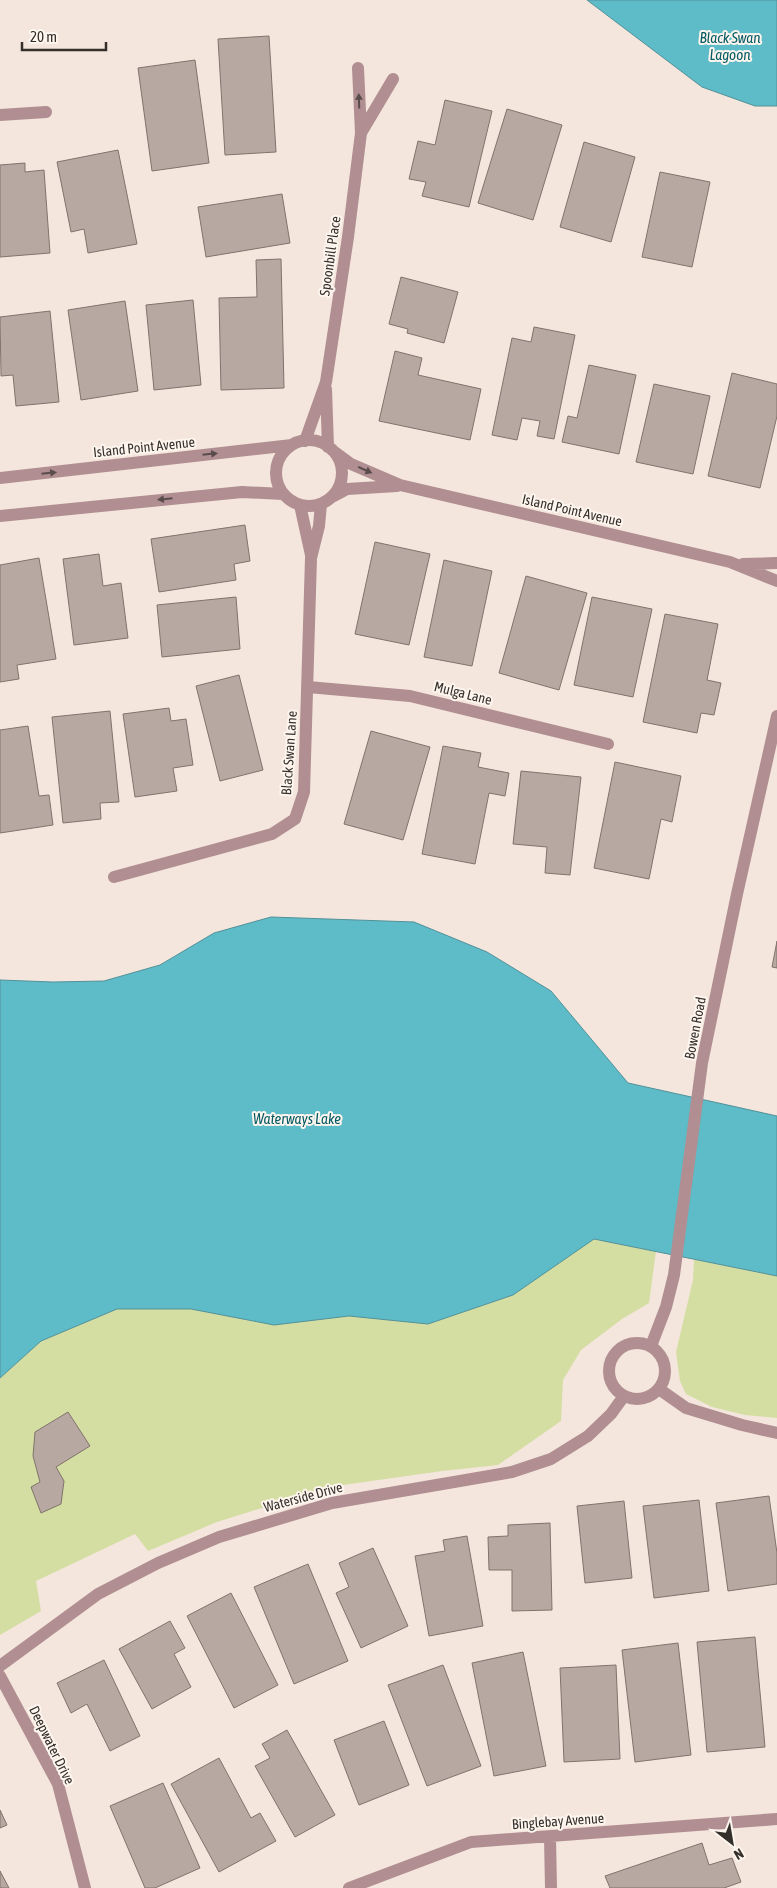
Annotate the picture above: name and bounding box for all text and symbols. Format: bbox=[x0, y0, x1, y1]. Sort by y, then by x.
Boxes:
scale bar bbox=[22, 20, 106, 52]
text: 20 m bbox=[30, 28, 57, 45]
water label: Black Swan Lagoon bbox=[699, 29, 761, 63]
one-way arrow bbox=[355, 92, 363, 108]
street label: Spoonbill Place bbox=[316, 215, 344, 297]
street label: Island Point Avenue bbox=[92, 434, 196, 460]
one-way arrow bbox=[202, 450, 218, 458]
one-way arrow bbox=[358, 466, 372, 474]
one-way arrow bbox=[41, 469, 57, 477]
street label: Island Point Avenue bbox=[520, 491, 624, 529]
one-way arrow bbox=[157, 496, 173, 504]
street label: Mulga Lane bbox=[432, 678, 494, 708]
street label: Black Swan Lane bbox=[278, 710, 300, 796]
street label: Bowen Road bbox=[681, 996, 709, 1060]
water label: Waterways Lake bbox=[253, 1110, 341, 1127]
street label: Waterside Drive bbox=[262, 1479, 344, 1515]
street label: Deepwater Drive bbox=[26, 1703, 78, 1787]
street label: Binglebay Avenue bbox=[511, 1810, 605, 1832]
north arrow bbox=[707, 1818, 757, 1868]
text: N bbox=[731, 1845, 746, 1863]

